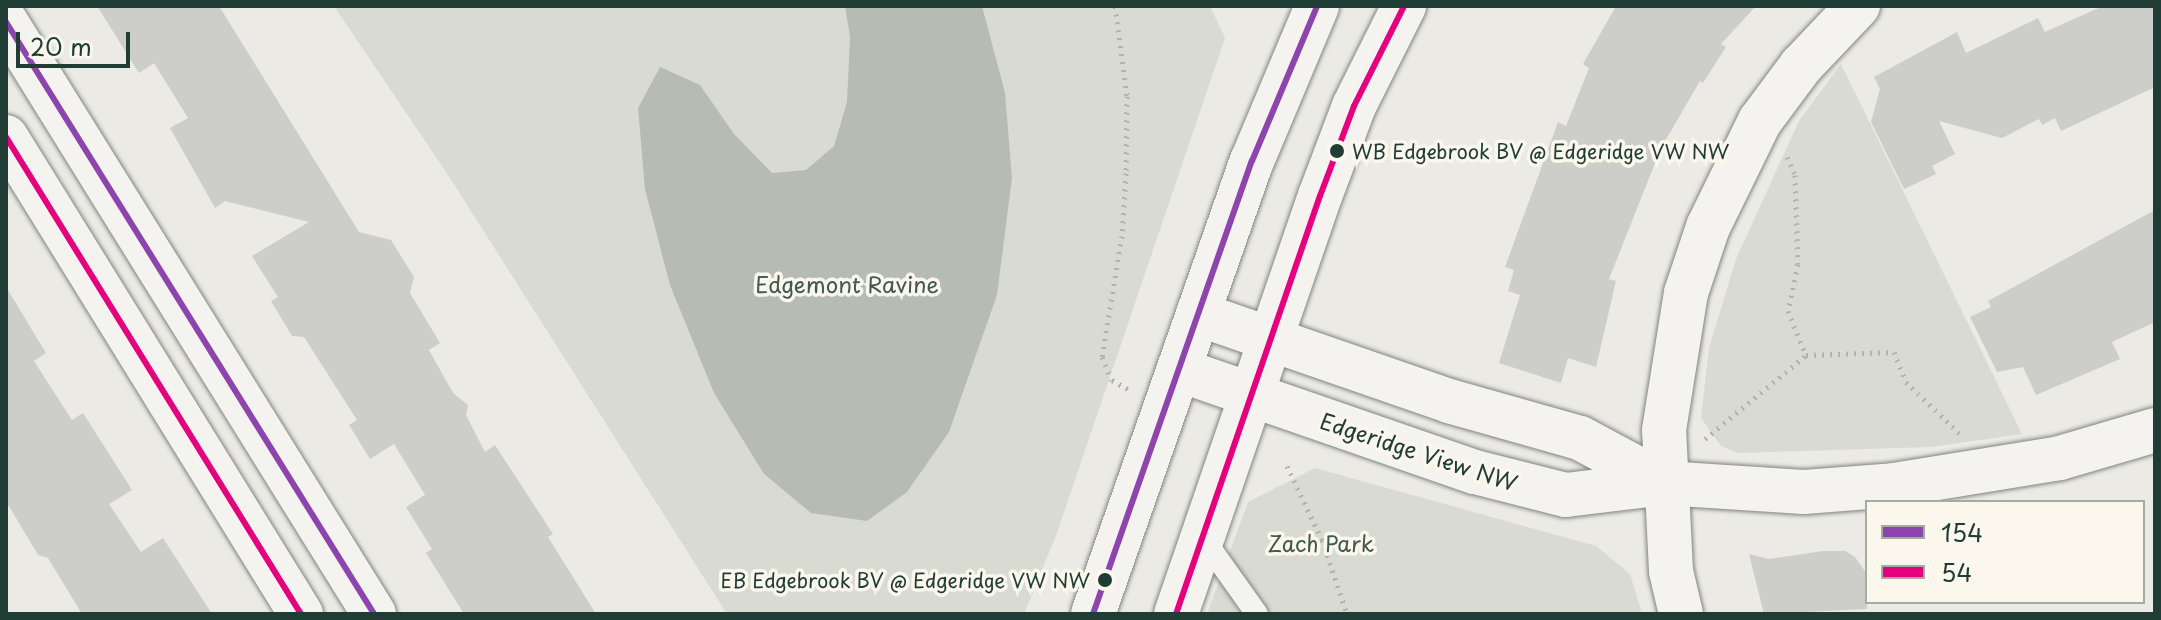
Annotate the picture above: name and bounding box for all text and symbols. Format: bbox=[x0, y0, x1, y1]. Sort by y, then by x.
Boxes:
scale bar bbox=[20, 16, 134, 66]
text: 20 m bbox=[30, 28, 92, 64]
place label: WB Edgebrook BV @ Edgeridge VW NW bbox=[1352, 139, 1732, 163]
marker: WB Edgebrook BV @ Edgeridge VW NW bbox=[1329, 143, 1345, 159]
park label: Edgemont Ravine bbox=[755, 271, 939, 297]
street label: Edgeridge View NW bbox=[1317, 407, 1521, 495]
legend bbox=[1865, 500, 2145, 604]
text: 154 bbox=[1941, 514, 1983, 550]
park label: Zach Park bbox=[1267, 530, 1375, 556]
text: 54 bbox=[1941, 554, 1972, 590]
place label: EB Edgebrook BV @ Edgeridge VW NW bbox=[718, 568, 1090, 592]
marker: EB Edgebrook BV @ Edgeridge VW NW bbox=[1097, 572, 1113, 588]

